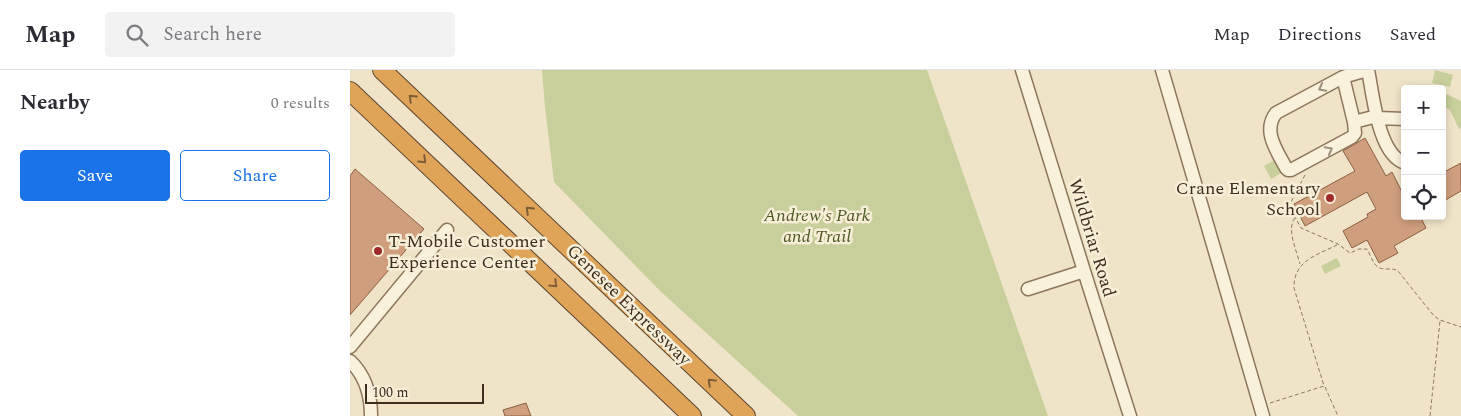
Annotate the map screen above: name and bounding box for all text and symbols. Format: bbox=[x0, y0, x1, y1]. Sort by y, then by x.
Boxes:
search box bbox=[105, 12, 455, 57]
text: Map bbox=[25, 17, 75, 53]
text: Search here bbox=[163, 20, 262, 49]
icon: search bbox=[123, 21, 151, 49]
text: Map bbox=[1214, 21, 1250, 48]
text: Directions bbox=[1278, 21, 1362, 48]
text: Saved bbox=[1390, 21, 1436, 48]
one-way arrow bbox=[1319, 81, 1328, 91]
map controls bbox=[1401, 85, 1446, 220]
button: + bbox=[1401, 85, 1446, 130]
text: Nearby bbox=[20, 87, 90, 119]
text: 0 results bbox=[271, 91, 330, 115]
one-way arrow bbox=[408, 95, 417, 104]
button: − bbox=[1401, 130, 1446, 175]
one-way arrow bbox=[1324, 146, 1333, 156]
button: Save bbox=[20, 150, 170, 201]
button: Share bbox=[180, 150, 330, 201]
one-way arrow bbox=[418, 154, 427, 163]
place label: Crane Elementary School bbox=[1176, 175, 1321, 223]
button: locate bbox=[1401, 175, 1446, 220]
street label: Wildbriar Road bbox=[1061, 176, 1123, 300]
marker: Crane Elementary School bbox=[1324, 192, 1336, 204]
park label: Andrew's Park and Trail bbox=[763, 202, 871, 250]
one-way arrow bbox=[526, 207, 535, 216]
place label: T-Mobile Customer Experience Center bbox=[388, 228, 545, 276]
street label: Genesee Expressway bbox=[560, 238, 698, 373]
marker: T-Mobile Customer Experience Center bbox=[372, 245, 384, 257]
one-way arrow bbox=[548, 278, 557, 287]
one-way arrow bbox=[707, 379, 716, 388]
scale bar bbox=[365, 381, 484, 404]
text: 100 m bbox=[372, 382, 409, 403]

